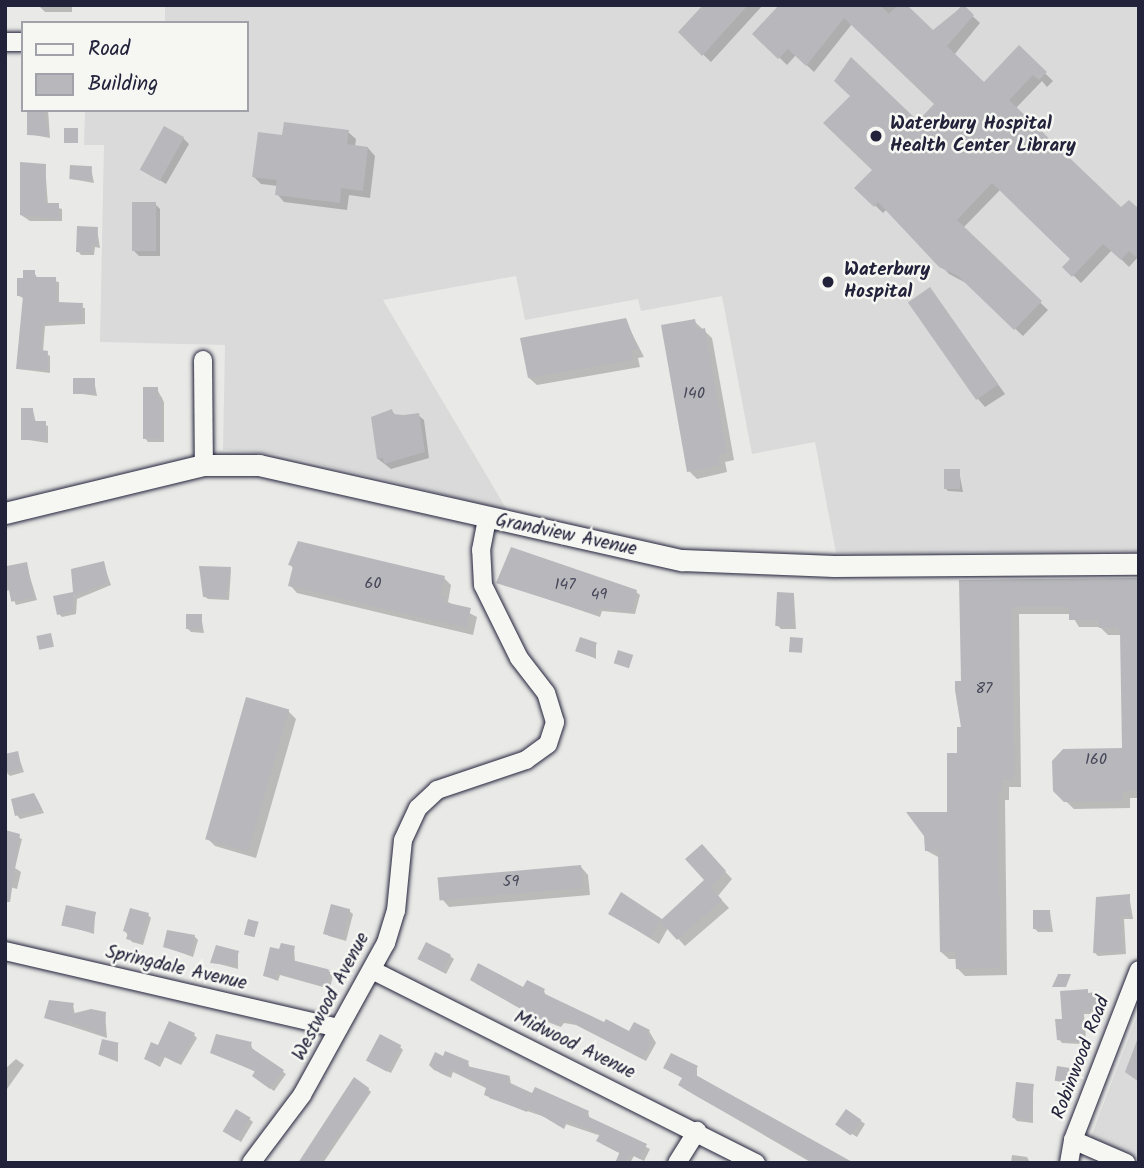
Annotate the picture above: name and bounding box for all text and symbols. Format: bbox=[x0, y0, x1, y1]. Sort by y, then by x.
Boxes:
legend bbox=[21, 21, 248, 112]
text: Road bbox=[88, 33, 130, 66]
text: Building bbox=[88, 68, 158, 101]
place label: Waterbury Hospital Health Center Library bbox=[890, 114, 1076, 158]
marker: Waterbury Hospital Health Center Library bbox=[868, 128, 884, 144]
place label: Waterbury Hospital bbox=[844, 260, 930, 304]
marker: Waterbury Hospital bbox=[818, 272, 838, 292]
house number: 140 bbox=[683, 384, 705, 404]
street label: Grandview Avenue bbox=[493, 510, 639, 562]
house number: 60 bbox=[365, 574, 381, 594]
house number: 147 bbox=[554, 575, 576, 595]
house number: 49 bbox=[591, 585, 607, 605]
house number: 87 bbox=[975, 679, 993, 699]
house number: 160 bbox=[1085, 750, 1107, 770]
house number: 59 bbox=[503, 872, 519, 892]
street label: Westwood Avenue bbox=[289, 929, 375, 1065]
street label: Springdale Avenue bbox=[103, 942, 249, 996]
street label: Robinwood Road bbox=[1048, 993, 1116, 1123]
street label: Midwood Avenue bbox=[510, 1007, 638, 1085]

